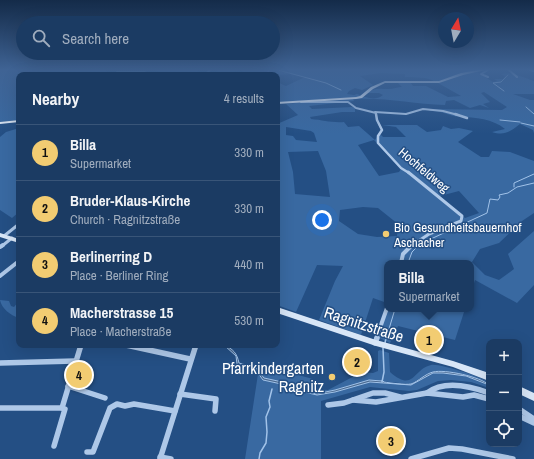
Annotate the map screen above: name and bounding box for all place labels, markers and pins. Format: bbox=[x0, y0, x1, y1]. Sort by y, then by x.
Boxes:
place label: Bio Gesundheitsbauernhof Aschacher bbox=[393, 219, 521, 251]
marker: Bio Gesundheitsbauernhof Aschacher bbox=[381, 229, 391, 239]
pin: 1 bbox=[416, 325, 442, 355]
pin: 2 bbox=[344, 347, 370, 377]
place label: Pfarrkindergarten Ragnitz bbox=[222, 357, 324, 397]
pin: 4 bbox=[66, 360, 92, 390]
marker: Pfarrkindergarten Ragnitz bbox=[327, 372, 337, 382]
pin: 3 bbox=[378, 426, 404, 456]

